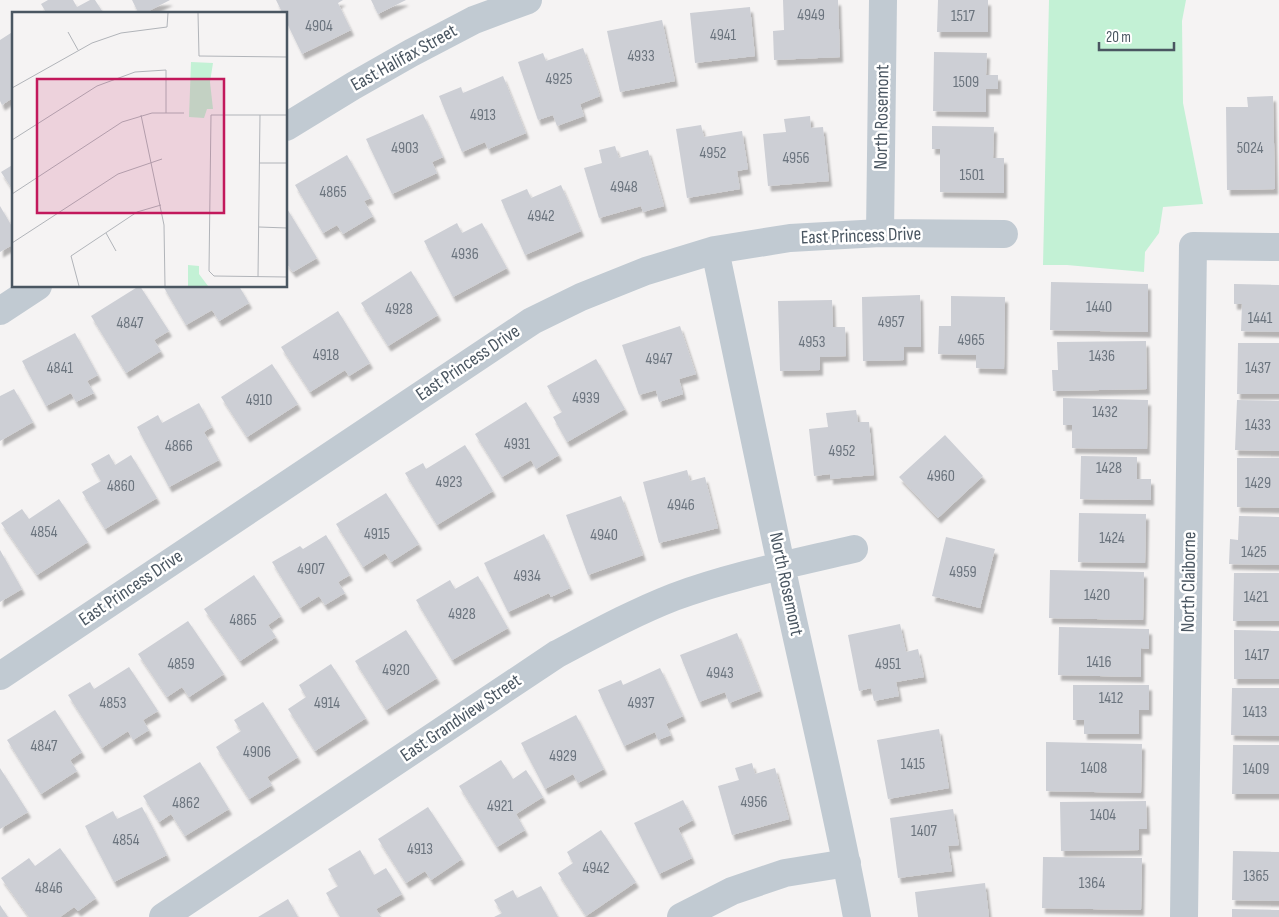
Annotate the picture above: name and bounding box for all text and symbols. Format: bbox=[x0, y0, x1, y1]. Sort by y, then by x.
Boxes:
house number: 4949 bbox=[797, 6, 825, 25]
house number: 1517 bbox=[951, 7, 976, 26]
inset map bbox=[12, 12, 288, 288]
house number: 4904 bbox=[305, 17, 333, 36]
street label: East Halifax Street bbox=[347, 19, 461, 97]
scale bar bbox=[1099, 20, 1174, 52]
house number: 4941 bbox=[710, 26, 736, 45]
text: 20 m bbox=[1106, 28, 1131, 47]
house number: 4933 bbox=[627, 47, 655, 66]
street label: North Rosemont bbox=[870, 64, 894, 170]
house number: 4925 bbox=[546, 70, 572, 89]
house number: 1509 bbox=[953, 73, 979, 92]
house number: 4913 bbox=[470, 106, 496, 125]
house number: 4903 bbox=[391, 139, 419, 158]
house number: 5024 bbox=[1237, 139, 1264, 158]
house number: 4952 bbox=[700, 144, 726, 163]
house number: 4956 bbox=[782, 149, 810, 168]
house number: 1501 bbox=[960, 166, 985, 185]
house number: 4948 bbox=[610, 178, 638, 197]
house number: 4865 bbox=[319, 183, 347, 202]
house number: 4942 bbox=[527, 207, 555, 226]
street label: East Princess Drive bbox=[800, 222, 922, 250]
house number: 4936 bbox=[451, 245, 479, 264]
house number: 1440 bbox=[1086, 298, 1112, 317]
house number: 4928 bbox=[385, 300, 413, 319]
house number: 1441 bbox=[1248, 309, 1273, 328]
house number: 4957 bbox=[878, 313, 905, 332]
house number: 4847 bbox=[116, 314, 144, 333]
street label: East Princess Drive bbox=[412, 320, 524, 406]
house number: 4965 bbox=[957, 331, 985, 350]
house number: 4953 bbox=[799, 333, 825, 352]
house number: 4918 bbox=[313, 346, 339, 365]
house number: 1436 bbox=[1089, 347, 1115, 366]
house number: 4947 bbox=[646, 350, 673, 369]
house number: 4841 bbox=[47, 359, 74, 378]
house number: 1437 bbox=[1245, 359, 1271, 378]
house number: 4939 bbox=[572, 389, 600, 408]
house number: 4910 bbox=[246, 391, 272, 410]
house number: 1432 bbox=[1092, 403, 1118, 422]
house number: 1433 bbox=[1245, 416, 1271, 435]
house number: 4931 bbox=[504, 435, 530, 454]
house number: 4866 bbox=[165, 437, 193, 456]
house number: 4952 bbox=[829, 442, 855, 461]
house number: 1428 bbox=[1096, 459, 1122, 478]
house number: 4960 bbox=[927, 467, 955, 486]
house number: 4923 bbox=[435, 473, 463, 492]
house number: 1429 bbox=[1245, 474, 1271, 493]
house number: 4860 bbox=[107, 477, 135, 496]
house number: 4946 bbox=[667, 496, 695, 515]
house number: 4854 bbox=[31, 523, 58, 542]
house number: 4915 bbox=[364, 525, 390, 544]
house number: 4940 bbox=[590, 526, 618, 545]
house number: 1424 bbox=[1099, 529, 1125, 548]
street label: North Rosemont bbox=[764, 530, 808, 638]
street label: North Claiborne bbox=[1177, 531, 1201, 633]
house number: 1425 bbox=[1241, 543, 1267, 562]
street label: East Princess Drive bbox=[75, 545, 187, 631]
house number: 4907 bbox=[297, 560, 325, 579]
house number: 4959 bbox=[949, 563, 977, 582]
house number: 4934 bbox=[513, 567, 541, 586]
house number: 1420 bbox=[1084, 586, 1110, 605]
house number: 1421 bbox=[1244, 588, 1269, 607]
house number: 4928 bbox=[448, 605, 476, 624]
house number: 4865 bbox=[229, 611, 257, 630]
house number: 1417 bbox=[1245, 646, 1270, 665]
house number: 1416 bbox=[1087, 653, 1111, 672]
house number: 4859 bbox=[167, 655, 195, 674]
house number: 4951 bbox=[875, 655, 901, 674]
house number: 4920 bbox=[382, 661, 410, 680]
house number: 4943 bbox=[706, 664, 734, 683]
street label: East Grandview Street bbox=[396, 669, 526, 767]
house number: 1412 bbox=[1099, 689, 1123, 708]
house number: 4853 bbox=[100, 694, 126, 713]
house number: 4914 bbox=[314, 694, 340, 713]
house number: 4937 bbox=[628, 694, 655, 713]
house number: 1413 bbox=[1243, 703, 1267, 722]
house number: 4847 bbox=[30, 737, 58, 756]
house number: 4906 bbox=[243, 743, 271, 762]
house number: 4929 bbox=[549, 747, 577, 766]
house number: 1415 bbox=[901, 755, 925, 774]
house number: 1408 bbox=[1081, 759, 1107, 778]
house number: 1409 bbox=[1243, 760, 1269, 779]
house number: 4956 bbox=[740, 793, 768, 812]
house number: 4862 bbox=[172, 794, 200, 813]
house number: 4921 bbox=[487, 797, 513, 816]
house number: 1404 bbox=[1090, 806, 1116, 825]
house number: 1407 bbox=[911, 822, 937, 841]
house number: 4854 bbox=[113, 831, 140, 850]
house number: 4913 bbox=[407, 840, 433, 859]
house number: 4942 bbox=[582, 859, 610, 878]
house number: 1365 bbox=[1243, 867, 1269, 886]
house number: 1364 bbox=[1079, 874, 1105, 893]
house number: 4846 bbox=[35, 879, 63, 898]

